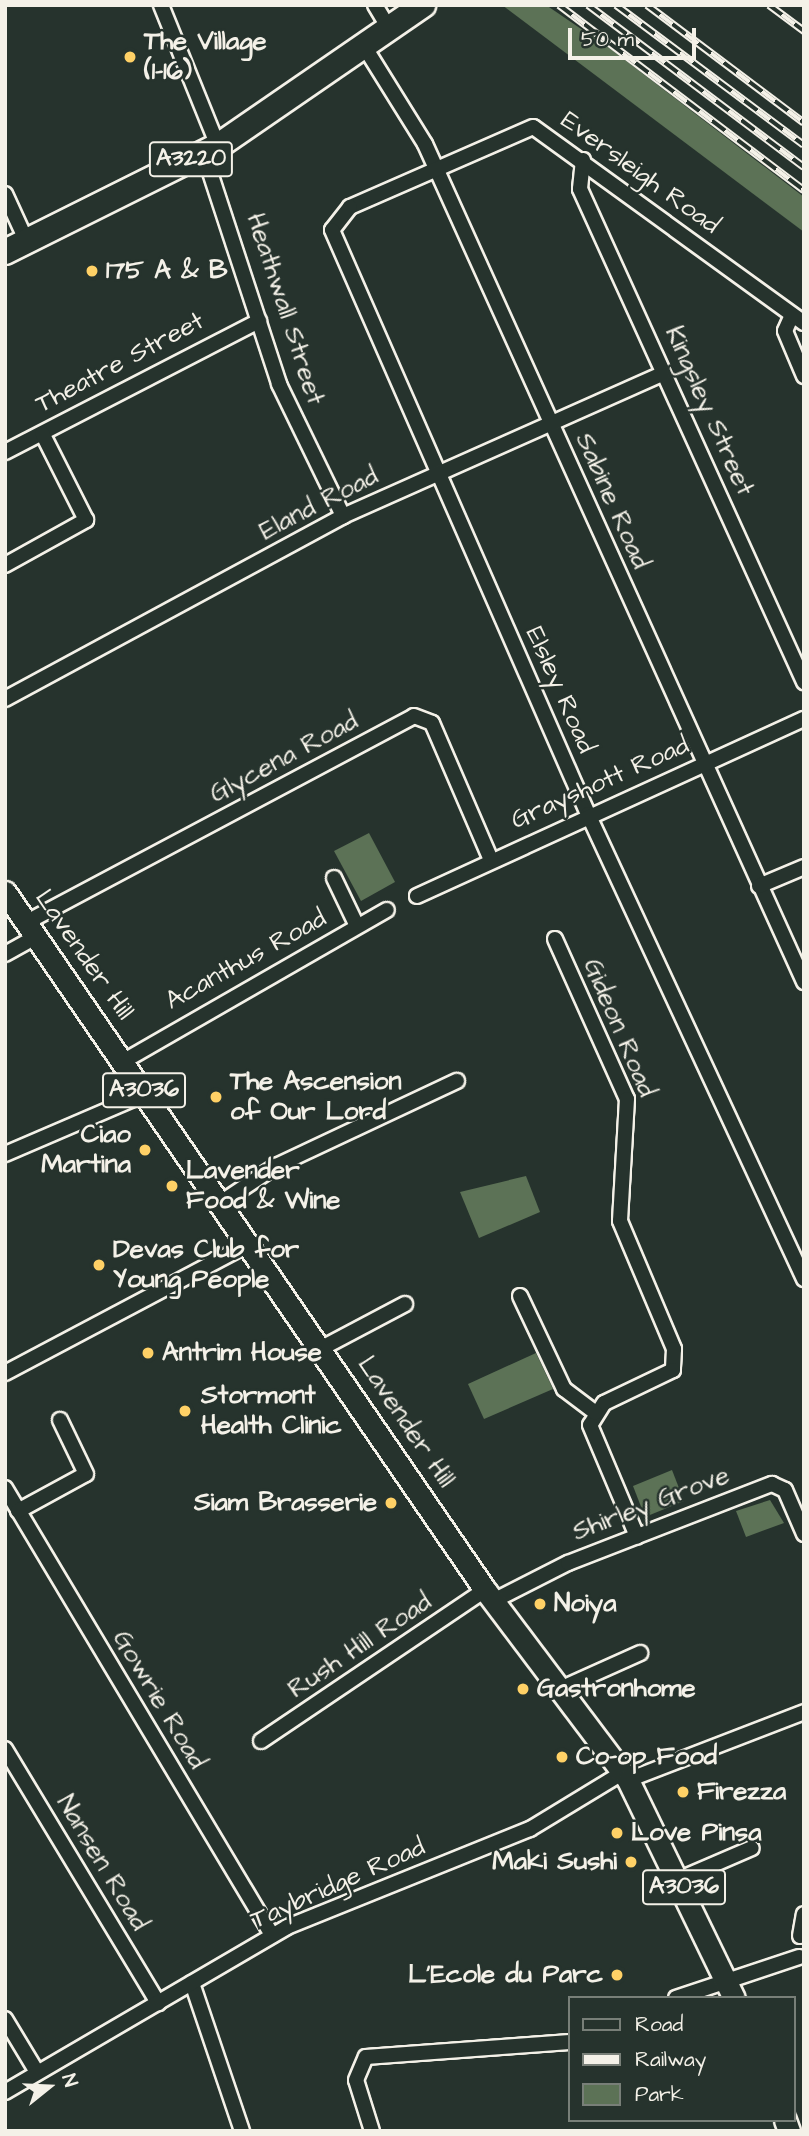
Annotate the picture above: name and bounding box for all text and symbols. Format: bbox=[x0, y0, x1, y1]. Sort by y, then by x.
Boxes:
scale bar bbox=[571, 14, 699, 58]
text: 50 m bbox=[581, 25, 634, 54]
place label: The Village (1-16) bbox=[144, 26, 267, 88]
marker: The Village (1-16) bbox=[122, 49, 138, 65]
street label: Eversleigh Road bbox=[554, 105, 726, 241]
road number: A3220 bbox=[147, 139, 235, 180]
street label: Heathwall Street bbox=[239, 209, 331, 409]
place label: 175 A & B bbox=[106, 255, 228, 287]
marker: 175 A & B bbox=[84, 263, 100, 279]
street label: Theatre Street bbox=[31, 306, 209, 420]
street label: Kingsley Street bbox=[658, 321, 760, 501]
street label: Sabine Road bbox=[568, 428, 656, 574]
street label: Eland Road bbox=[254, 461, 384, 547]
street label: Elsley Road bbox=[518, 622, 602, 758]
street label: Glycena Road bbox=[205, 706, 363, 810]
street label: Grayshott Road bbox=[506, 730, 694, 836]
street label: Lavender Hill bbox=[28, 884, 140, 1026]
street label: Acanthus Road bbox=[160, 903, 332, 1017]
street label: Gideon Road bbox=[576, 954, 662, 1102]
place label: The Ascension of Our Lord bbox=[230, 1066, 401, 1128]
road number: A3036 bbox=[102, 1070, 186, 1110]
marker: The Ascension of Our Lord bbox=[208, 1089, 224, 1105]
place label: Ciao Martina bbox=[41, 1119, 131, 1180]
marker: Ciao Martina bbox=[137, 1142, 153, 1158]
place label: Lavender Food & Wine bbox=[186, 1155, 340, 1216]
marker: Lavender Food & Wine bbox=[164, 1178, 180, 1194]
place label: Devas Club for Young People bbox=[113, 1234, 299, 1296]
marker: Devas Club for Young People bbox=[91, 1257, 107, 1273]
place label: Antrim House bbox=[162, 1337, 322, 1369]
marker: Antrim House bbox=[140, 1345, 156, 1361]
street label: Lavender Hill bbox=[351, 1350, 461, 1494]
place label: Stormont Health Clinic bbox=[201, 1380, 342, 1442]
marker: Stormont Health Clinic bbox=[175, 1401, 195, 1421]
street label: Shirley Grove bbox=[568, 1460, 734, 1548]
place label: Siam Brasserie bbox=[194, 1487, 377, 1519]
marker: Siam Brasserie bbox=[383, 1495, 399, 1511]
street label: Rush Hill Road bbox=[282, 1587, 438, 1705]
place label: Noiya bbox=[554, 1588, 616, 1620]
marker: Noiya bbox=[532, 1596, 548, 1612]
street label: Gowrie Road bbox=[105, 1625, 213, 1775]
place label: Gastronhome bbox=[537, 1673, 696, 1705]
marker: Gastronhome bbox=[515, 1681, 531, 1697]
place label: Co-op Food bbox=[576, 1741, 717, 1773]
marker: Co-op Food bbox=[554, 1749, 570, 1765]
place label: Firezza bbox=[697, 1776, 786, 1808]
marker: Firezza bbox=[675, 1784, 691, 1800]
street label: Nansen Road bbox=[49, 1789, 155, 1937]
place label: Love Pinsa bbox=[631, 1817, 761, 1849]
marker: Love Pinsa bbox=[609, 1825, 625, 1841]
street label: Taybridge Road bbox=[246, 1832, 430, 1936]
place label: Maki Sushi bbox=[492, 1846, 617, 1878]
marker: Maki Sushi bbox=[623, 1854, 639, 1870]
road number: A3036 bbox=[642, 1866, 726, 1908]
place label: L'Ecole du Parc bbox=[408, 1959, 603, 1991]
marker: L'Ecole du Parc bbox=[609, 1967, 625, 1983]
legend bbox=[568, 1996, 795, 2122]
text: Road bbox=[635, 2010, 683, 2039]
text: Railway bbox=[635, 2045, 706, 2074]
north arrow bbox=[14, 2052, 84, 2122]
text: N bbox=[55, 2071, 84, 2090]
text: Park bbox=[635, 2080, 684, 2109]

